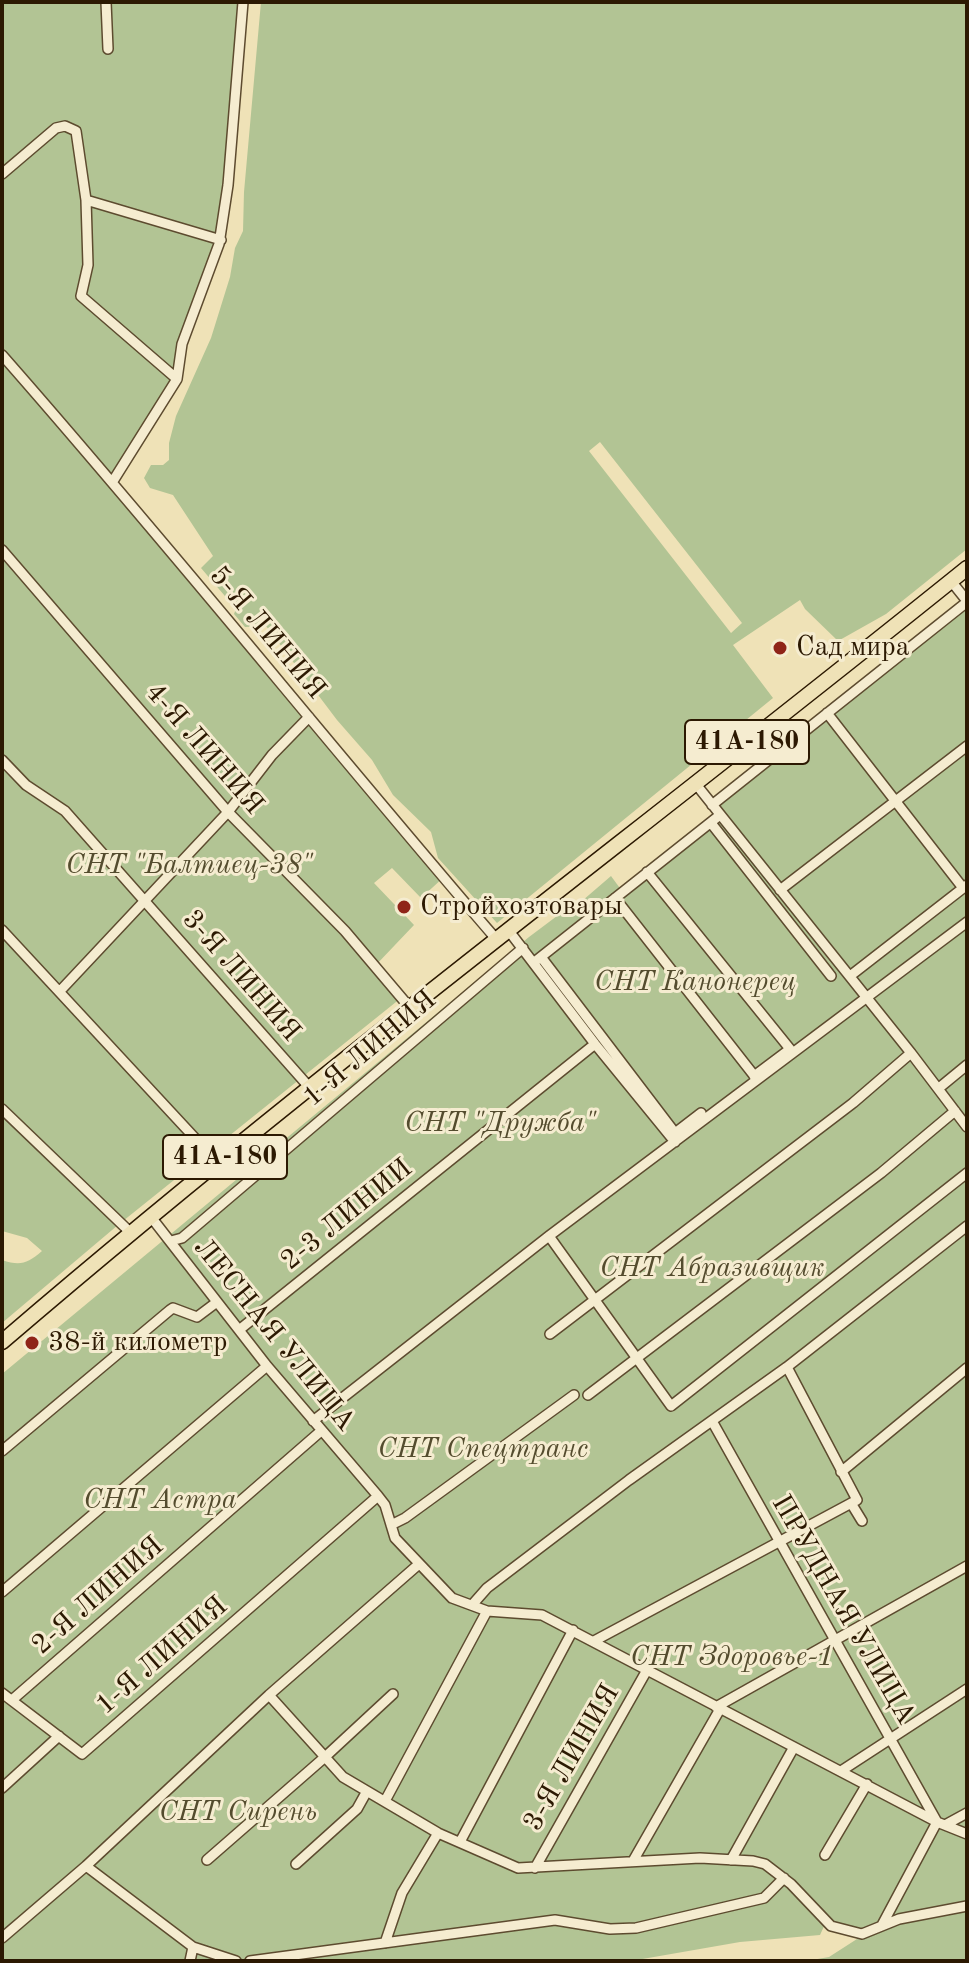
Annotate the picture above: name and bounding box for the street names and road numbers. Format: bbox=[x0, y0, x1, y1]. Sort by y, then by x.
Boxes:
street label: 5-Я ЛИНИЯ bbox=[202, 560, 332, 706]
street label: 4-Я ЛИНИЯ bbox=[138, 676, 270, 822]
road number: 41А-180 bbox=[685, 720, 809, 764]
street label: 3-Я ЛИНИЯ bbox=[175, 903, 307, 1049]
street label: 1-Я ЛИНИЯ bbox=[297, 984, 443, 1114]
road number: 41А-180 bbox=[163, 1135, 287, 1179]
street label: 2-3 ЛИНИИ bbox=[275, 1152, 419, 1278]
street label: ЛЕСНАЯ УЛИЦА bbox=[186, 1232, 362, 1438]
street label: ПРУДНАЯ УЛИЦА bbox=[764, 1489, 922, 1731]
street label: 2-Я ЛИНИЯ bbox=[25, 1530, 171, 1662]
street label: 1-Я ЛИНИЯ bbox=[89, 1590, 235, 1722]
street label: 3-Я ЛИНИЯ bbox=[517, 1679, 627, 1837]

